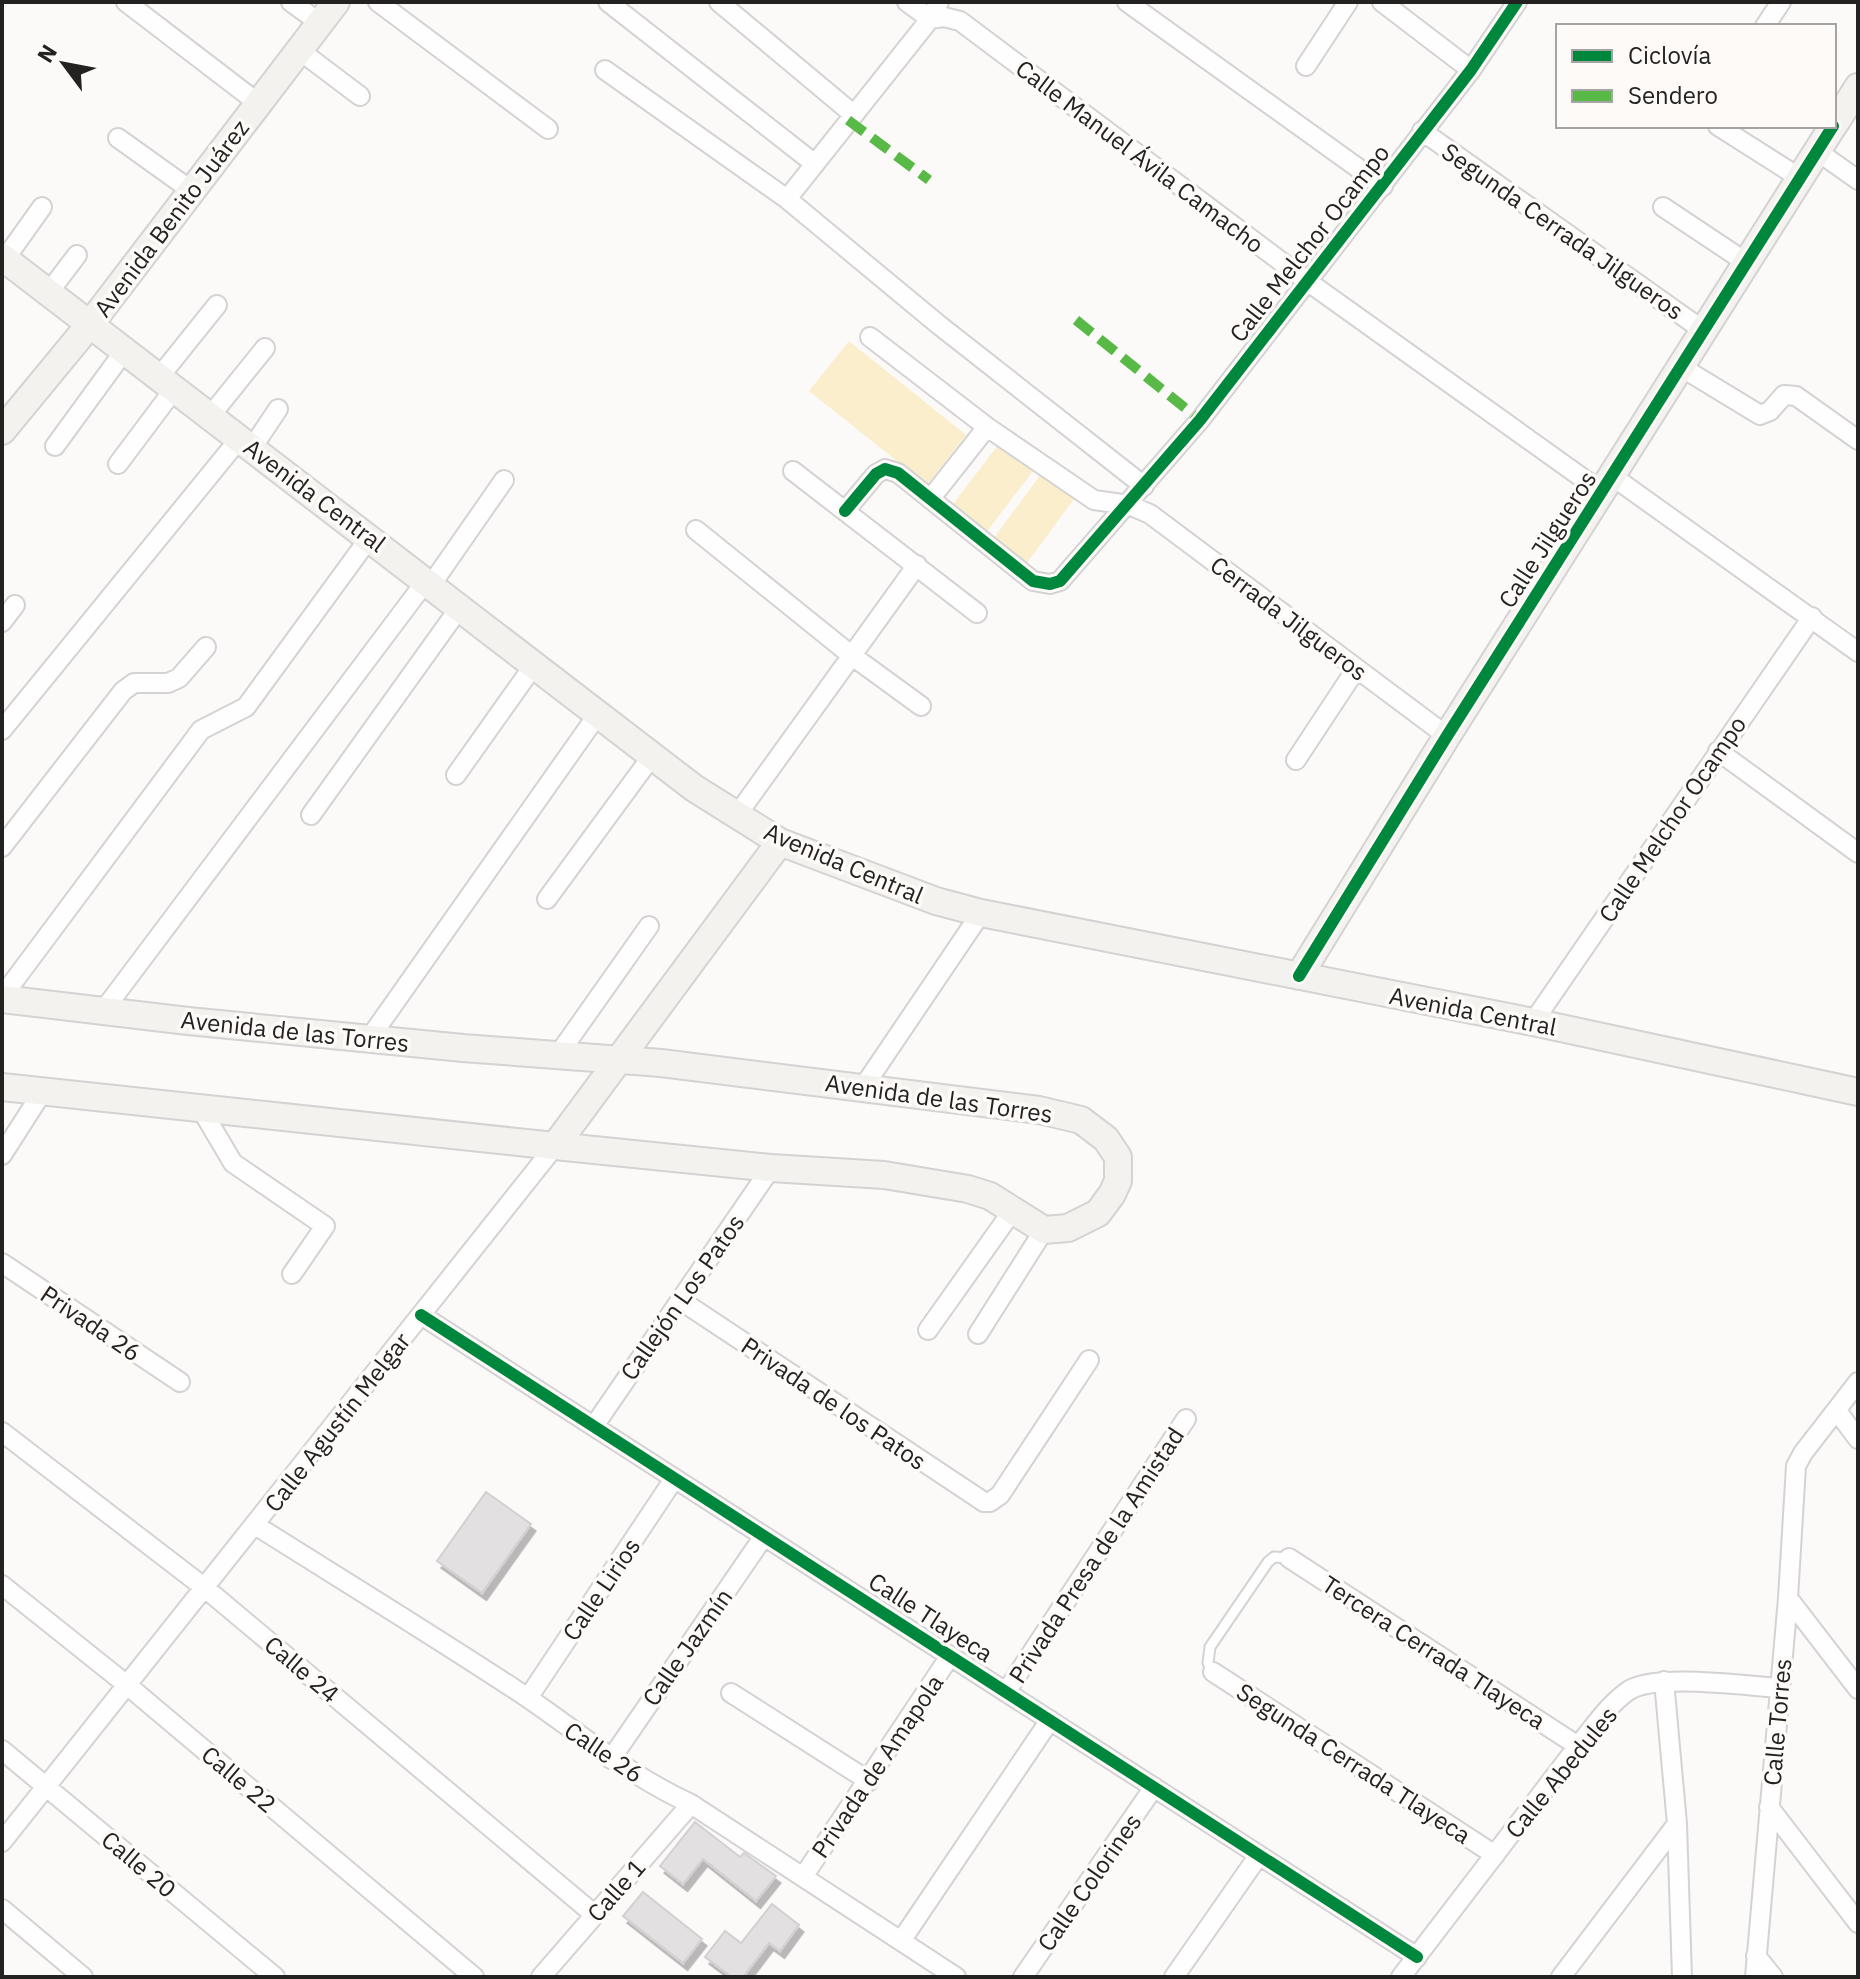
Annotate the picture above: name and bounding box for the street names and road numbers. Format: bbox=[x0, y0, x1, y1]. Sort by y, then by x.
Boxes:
street label: Calle Manuel Ávila Camacho bbox=[1009, 52, 1271, 260]
street label: Avenida Benito Juárez bbox=[86, 113, 256, 323]
street label: Segunda Cerrada Jilgueros bbox=[1436, 135, 1690, 327]
street label: Calle Melchor Ocampo bbox=[1222, 138, 1396, 348]
street label: Avenida Central bbox=[238, 431, 392, 559]
street label: Calle Jilgueros bbox=[1491, 464, 1603, 614]
street label: Cerrada Jilgueros bbox=[1204, 548, 1374, 688]
street label: Calle Melchor Ocampo bbox=[1591, 710, 1753, 928]
street label: Avenida Central bbox=[760, 815, 928, 911]
street label: Avenida Central bbox=[1387, 979, 1559, 1043]
street label: Avenida de las Torres bbox=[179, 1003, 411, 1059]
street label: Avenida de las Torres bbox=[823, 1066, 1055, 1130]
street label: Callejón Los Patos bbox=[613, 1208, 751, 1386]
street label: Privada 26 bbox=[34, 1278, 148, 1368]
street label: Calle Agustín Melgar bbox=[257, 1325, 417, 1518]
street label: Privada de los Patos bbox=[735, 1329, 933, 1477]
street label: Privada Presa de la Amistad bbox=[1001, 1421, 1191, 1689]
street label: Calle Lirios bbox=[555, 1531, 647, 1647]
street label: Calle Tlayeca bbox=[863, 1565, 1000, 1669]
street label: Tercera Cerrada Tlayeca bbox=[1316, 1568, 1552, 1736]
street label: Calle Jazmín bbox=[635, 1582, 739, 1712]
street label: Calle 24 bbox=[258, 1628, 346, 1710]
street label: Calle Torres bbox=[1756, 1657, 1798, 1787]
street label: Privada de Amapola bbox=[804, 1668, 950, 1864]
street label: Segunda Cerrada Tlayeca bbox=[1231, 1675, 1477, 1851]
street label: Calle Abedules bbox=[1498, 1699, 1624, 1845]
street label: Calle 26 bbox=[558, 1714, 650, 1790]
street label: Calle 22 bbox=[195, 1738, 283, 1820]
street label: Calle Colorines bbox=[1030, 1807, 1148, 1957]
street label: Calle 20 bbox=[95, 1823, 183, 1905]
street label: Calle 1 bbox=[580, 1852, 652, 1928]

